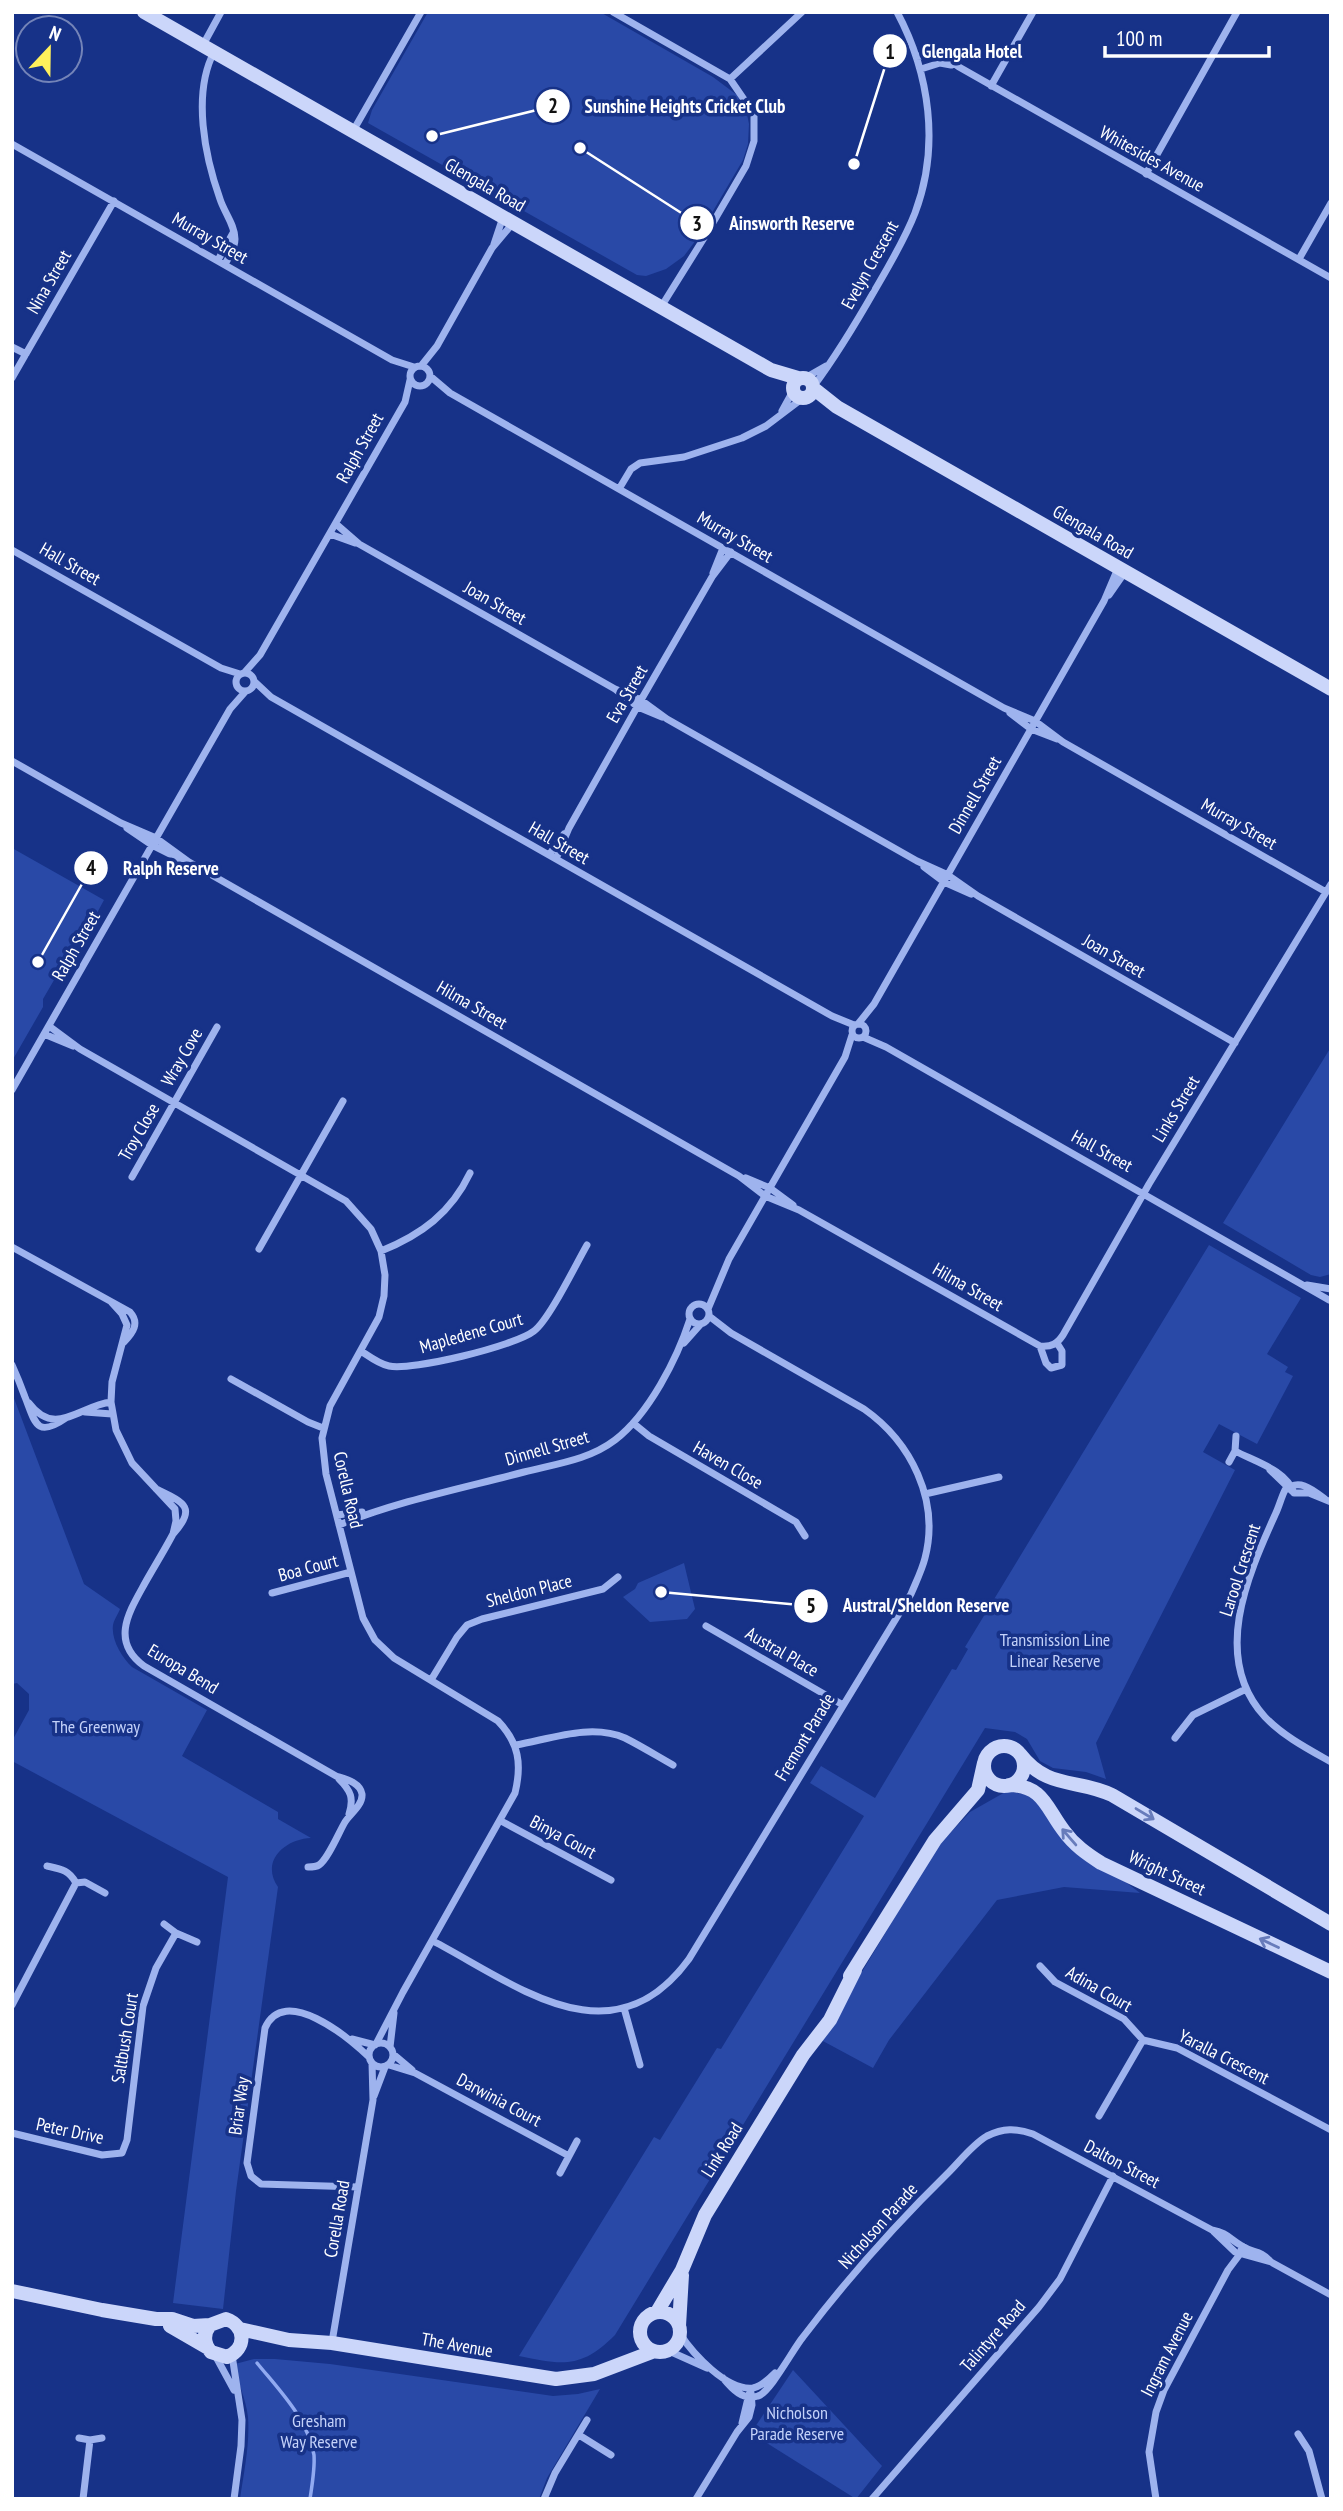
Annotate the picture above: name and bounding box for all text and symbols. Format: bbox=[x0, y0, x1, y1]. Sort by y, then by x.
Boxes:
north arrow bbox=[14, 14, 84, 84]
scale bar bbox=[1105, 14, 1270, 58]
text: N bbox=[46, 20, 65, 46]
text: 100 m bbox=[1116, 25, 1162, 52]
callout: Glengala Hotel bbox=[873, 31, 1036, 71]
text: 1 bbox=[885, 38, 895, 65]
text: Glengala Hotel bbox=[922, 39, 1023, 63]
callout: Sunshine Heights Cricket Club bbox=[535, 86, 799, 126]
text: 2 bbox=[548, 92, 558, 119]
text: Sunshine Heights Cricket Club bbox=[585, 94, 785, 118]
street label: Whitesides Avenue bbox=[1096, 120, 1209, 197]
street label: Glengala Road bbox=[441, 152, 530, 217]
callout: Ainsworth Reserve bbox=[680, 203, 868, 243]
street label: Murray Street bbox=[168, 207, 252, 268]
text: 3 bbox=[692, 210, 702, 237]
text: Ainsworth Reserve bbox=[728, 211, 855, 235]
street label: Evelyn Crescent bbox=[836, 216, 903, 313]
street label: Nina Street bbox=[21, 246, 76, 318]
street label: Ralph Street bbox=[331, 409, 388, 487]
street label: Glengala Road bbox=[1049, 499, 1138, 564]
street label: Murray Street bbox=[693, 506, 777, 567]
street label: Hall Street bbox=[36, 537, 105, 590]
street label: Joan Street bbox=[459, 575, 531, 630]
street label: Eva Street bbox=[601, 661, 652, 727]
street label: Dinnell Street bbox=[943, 752, 1006, 838]
street label: Murray Street bbox=[1197, 793, 1281, 854]
street label: Hall Street bbox=[525, 816, 594, 869]
callout: Ralph Reserve bbox=[74, 848, 233, 888]
text: 4 bbox=[86, 854, 96, 881]
text: Ralph Reserve bbox=[123, 856, 219, 880]
street label: Ralph Street bbox=[46, 907, 105, 985]
street label: Joan Street bbox=[1078, 928, 1150, 983]
street label: Hilma Street bbox=[433, 975, 512, 1034]
street label: Wray Cove bbox=[156, 1024, 207, 1090]
street label: Links Street bbox=[1147, 1071, 1204, 1146]
street label: Troy Close bbox=[113, 1099, 164, 1165]
street label: Hall Street bbox=[1068, 1124, 1137, 1177]
street label: Hilma Street bbox=[929, 1257, 1008, 1316]
street label: Mapledene Court bbox=[417, 1307, 525, 1358]
street label: Dinnell Street bbox=[502, 1425, 591, 1470]
street label: Haven Close bbox=[689, 1435, 767, 1494]
street label: Corella Road bbox=[329, 1449, 368, 1530]
street label: Larool Crescent bbox=[1214, 1521, 1265, 1619]
street label: Boa Court bbox=[275, 1549, 340, 1587]
street label: Sheldon Place bbox=[484, 1569, 574, 1612]
callout: Austral/Sheldon Reserve bbox=[794, 1586, 1024, 1626]
text: 5 bbox=[806, 1592, 816, 1619]
text: Austral/Sheldon Reserve bbox=[842, 1593, 1009, 1617]
street label: Austral Place bbox=[742, 1621, 823, 1682]
park label: Transmission Line Linear Reserve bbox=[1000, 1628, 1110, 1672]
street label: Europa Bend bbox=[144, 1638, 223, 1699]
street label: Fremont Parade bbox=[769, 1689, 840, 1785]
park label: The Greenway bbox=[52, 1715, 140, 1738]
one-way arrow bbox=[1134, 1808, 1154, 1822]
street label: Binya Court bbox=[526, 1810, 600, 1864]
one-way arrow bbox=[1061, 1828, 1077, 1846]
street label: Wright Street bbox=[1125, 1845, 1209, 1900]
one-way arrow bbox=[1259, 1936, 1280, 1949]
street label: Adina Court bbox=[1062, 1960, 1137, 2017]
street label: Saltbush Court bbox=[106, 1991, 143, 2085]
street label: Yaralla Crescent bbox=[1175, 2024, 1273, 2089]
street label: Darwinia Court bbox=[453, 2068, 546, 2131]
street label: Briar Way bbox=[223, 2075, 254, 2136]
street label: Peter Drive bbox=[34, 2112, 106, 2149]
street label: Link Road bbox=[696, 2118, 747, 2181]
street label: Dalton Street bbox=[1080, 2134, 1164, 2193]
street label: Nicholson Parade bbox=[833, 2178, 922, 2273]
street label: Corella Road bbox=[318, 2179, 355, 2259]
street label: Talintyre Road bbox=[955, 2295, 1030, 2377]
street label: Ingram Avenue bbox=[1135, 2307, 1198, 2400]
street label: The Avenue bbox=[420, 2327, 495, 2362]
park label: Nicholson Parade Reserve bbox=[750, 2401, 844, 2445]
park label: Gresham Way Reserve bbox=[281, 2409, 358, 2453]

